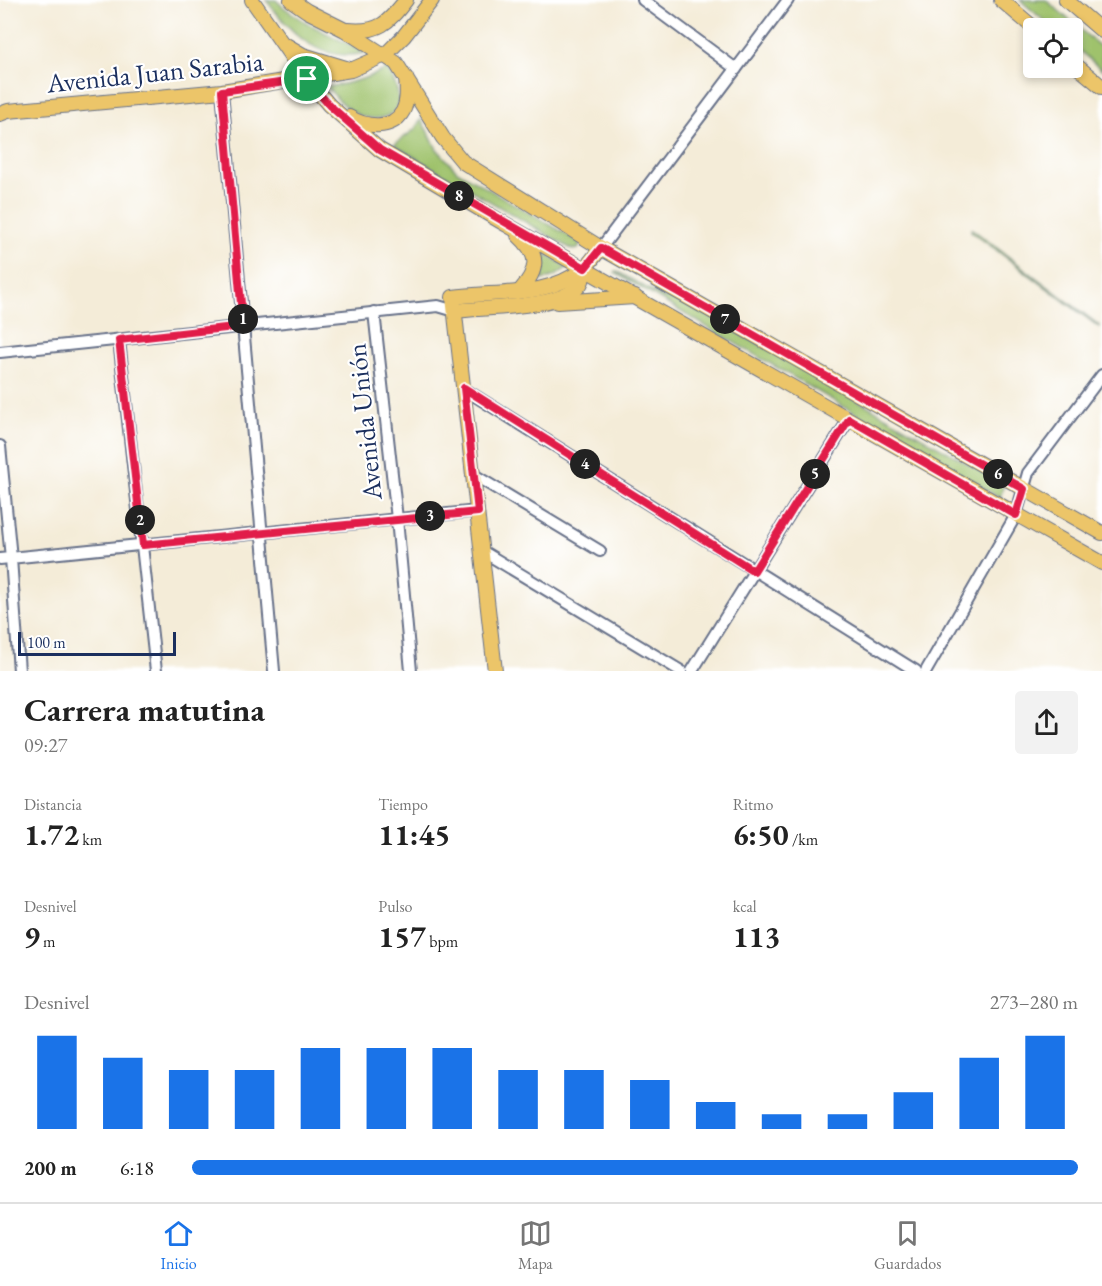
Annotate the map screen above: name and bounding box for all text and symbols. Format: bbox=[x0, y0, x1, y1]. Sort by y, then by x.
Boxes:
map controls bbox=[1023, 18, 1083, 78]
button: locate bbox=[1023, 18, 1083, 78]
street label: Avenida Juan Sarabia bbox=[44, 43, 265, 101]
pin bbox=[281, 53, 332, 104]
icon: arrive bbox=[290, 62, 323, 95]
pin: 8 bbox=[444, 181, 474, 211]
text: 8 bbox=[455, 185, 463, 206]
pin: 1 bbox=[228, 304, 258, 334]
pin: 7 bbox=[710, 304, 740, 334]
text: 1 bbox=[239, 308, 247, 329]
text: 7 bbox=[721, 308, 729, 329]
street label: Avenida Unión bbox=[338, 342, 390, 503]
pin: 4 bbox=[570, 449, 600, 479]
text: 4 bbox=[581, 453, 589, 474]
pin: 5 bbox=[800, 459, 830, 489]
pin: 6 bbox=[983, 459, 1013, 489]
text: 5 bbox=[811, 463, 819, 484]
text: 6 bbox=[994, 463, 1002, 484]
pin: 3 bbox=[415, 501, 445, 531]
pin: 2 bbox=[125, 505, 155, 535]
text: 3 bbox=[426, 505, 434, 526]
text: 2 bbox=[136, 509, 144, 530]
scale bar bbox=[18, 629, 176, 656]
text: 100 m bbox=[27, 632, 66, 653]
text: Carrera matutina bbox=[24, 688, 265, 731]
button: share bbox=[1015, 691, 1078, 754]
text: 09:27 bbox=[24, 732, 67, 758]
text: Distancia bbox=[24, 794, 82, 815]
text: Tiempo bbox=[378, 794, 428, 815]
text: Ritmo bbox=[733, 794, 773, 815]
text: 1.72 bbox=[24, 815, 79, 854]
text: 11:45 bbox=[378, 815, 450, 854]
text: 6:50 bbox=[733, 815, 789, 854]
text: km bbox=[79, 829, 102, 850]
text: /km bbox=[789, 829, 818, 850]
text: Desnivel bbox=[24, 896, 77, 917]
text: Pulso bbox=[378, 896, 413, 917]
text: kcal bbox=[733, 896, 757, 917]
text: 9 bbox=[24, 917, 40, 956]
text: 157 bbox=[378, 917, 426, 956]
text: 113 bbox=[733, 917, 780, 956]
text: m bbox=[40, 931, 56, 952]
text: bpm bbox=[426, 931, 458, 952]
text: Desnivel bbox=[24, 989, 90, 1015]
text: 273–280 m bbox=[990, 989, 1078, 1015]
text: 200 m bbox=[24, 1155, 77, 1181]
text: 6:18 bbox=[120, 1155, 154, 1181]
tab: Inicio bbox=[161, 1217, 197, 1274]
tab: Mapa bbox=[518, 1217, 553, 1274]
tab: Guardados bbox=[874, 1217, 941, 1274]

